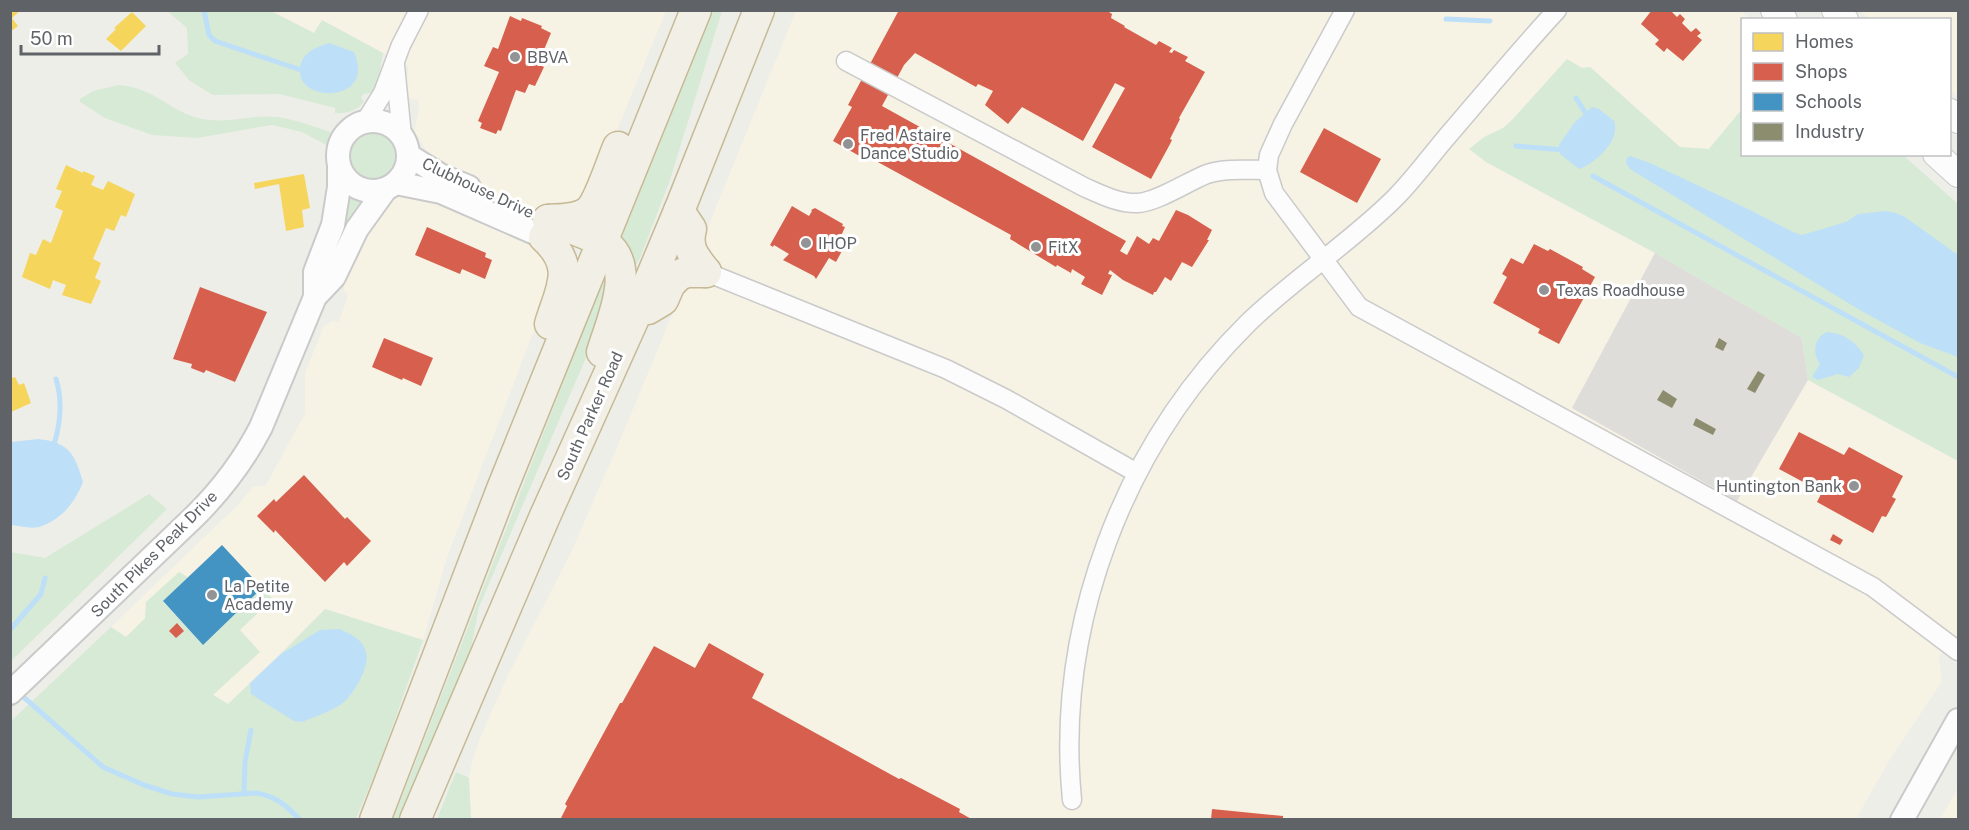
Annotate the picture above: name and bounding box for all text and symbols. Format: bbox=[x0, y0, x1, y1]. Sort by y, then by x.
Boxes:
scale bar bbox=[21, 18, 159, 56]
legend bbox=[1741, 18, 1951, 156]
text: 50 m bbox=[30, 28, 73, 49]
text: Homes bbox=[1795, 31, 1854, 52]
place label: BBVA bbox=[527, 48, 569, 67]
marker: BBVA bbox=[508, 50, 522, 64]
text: Shops bbox=[1795, 61, 1847, 82]
text: Schools bbox=[1795, 91, 1862, 112]
text: Industry bbox=[1795, 121, 1865, 142]
place label: Fred Astaire Dance Studio bbox=[860, 126, 959, 163]
marker: Fred Astaire Dance Studio bbox=[841, 137, 855, 151]
street label: Clubhouse Drive bbox=[419, 154, 537, 222]
place label: IHOP bbox=[818, 234, 857, 253]
marker: IHOP bbox=[799, 236, 813, 250]
place label: FitX bbox=[1048, 238, 1079, 257]
marker: FitX bbox=[1029, 240, 1043, 254]
place label: Texas Roadhouse bbox=[1556, 281, 1685, 300]
marker: Texas Roadhouse bbox=[1537, 283, 1551, 297]
street label: South Parker Road bbox=[553, 349, 627, 483]
place label: Huntington Bank bbox=[1716, 477, 1842, 496]
marker: Huntington Bank bbox=[1847, 479, 1861, 493]
street label: South Pikes Peak Drive bbox=[87, 487, 221, 621]
place label: La Petite Academy bbox=[224, 577, 294, 614]
marker: La Petite Academy bbox=[205, 588, 219, 602]

